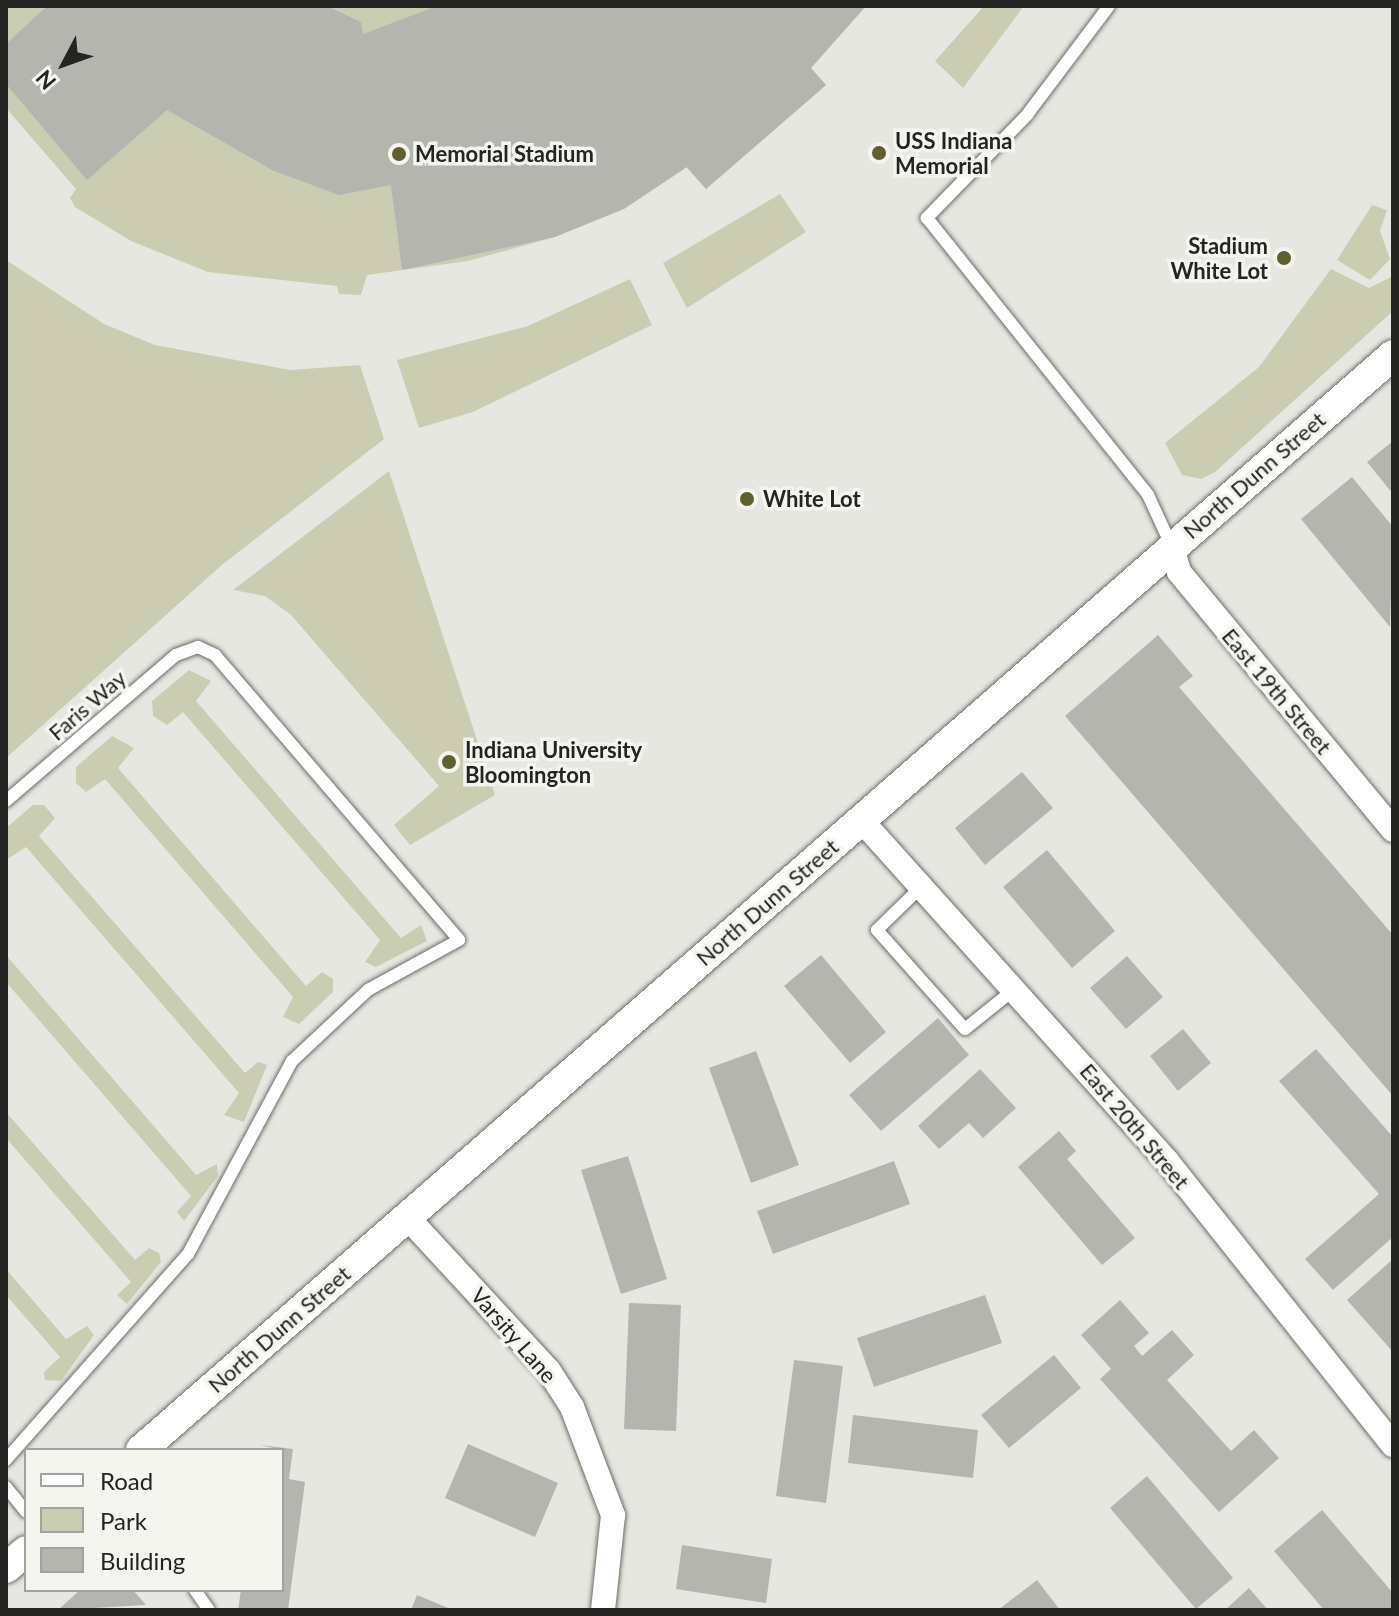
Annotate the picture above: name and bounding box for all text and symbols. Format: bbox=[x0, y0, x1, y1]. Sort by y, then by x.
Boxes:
north arrow bbox=[24, 24, 104, 104]
text: N bbox=[30, 65, 61, 95]
place label: USS Indiana Memorial bbox=[895, 127, 1012, 178]
place label: Memorial Stadium bbox=[415, 141, 594, 167]
marker: USS Indiana Memorial bbox=[870, 144, 888, 162]
marker: Memorial Stadium bbox=[390, 145, 408, 163]
place label: Stadium White Lot bbox=[1170, 232, 1268, 284]
marker: Stadium White Lot bbox=[1275, 249, 1293, 267]
street label: North Dunn Street bbox=[1178, 406, 1330, 544]
place label: White Lot bbox=[763, 486, 861, 512]
marker: White Lot bbox=[738, 490, 756, 508]
street label: East 19th Street bbox=[1217, 623, 1337, 759]
street label: Faris Way bbox=[43, 664, 131, 746]
place label: Indiana University Bloomington bbox=[465, 736, 642, 788]
marker: Indiana University Bloomington bbox=[440, 753, 458, 771]
street label: North Dunn Street bbox=[691, 833, 843, 971]
street label: East 20th Street bbox=[1075, 1058, 1195, 1194]
street label: North Dunn Street bbox=[203, 1260, 355, 1398]
street label: Varsity Lane bbox=[465, 1282, 563, 1388]
legend bbox=[24, 1448, 284, 1592]
text: Road bbox=[100, 1466, 153, 1495]
text: Park bbox=[100, 1506, 147, 1535]
text: Building bbox=[100, 1546, 185, 1575]

